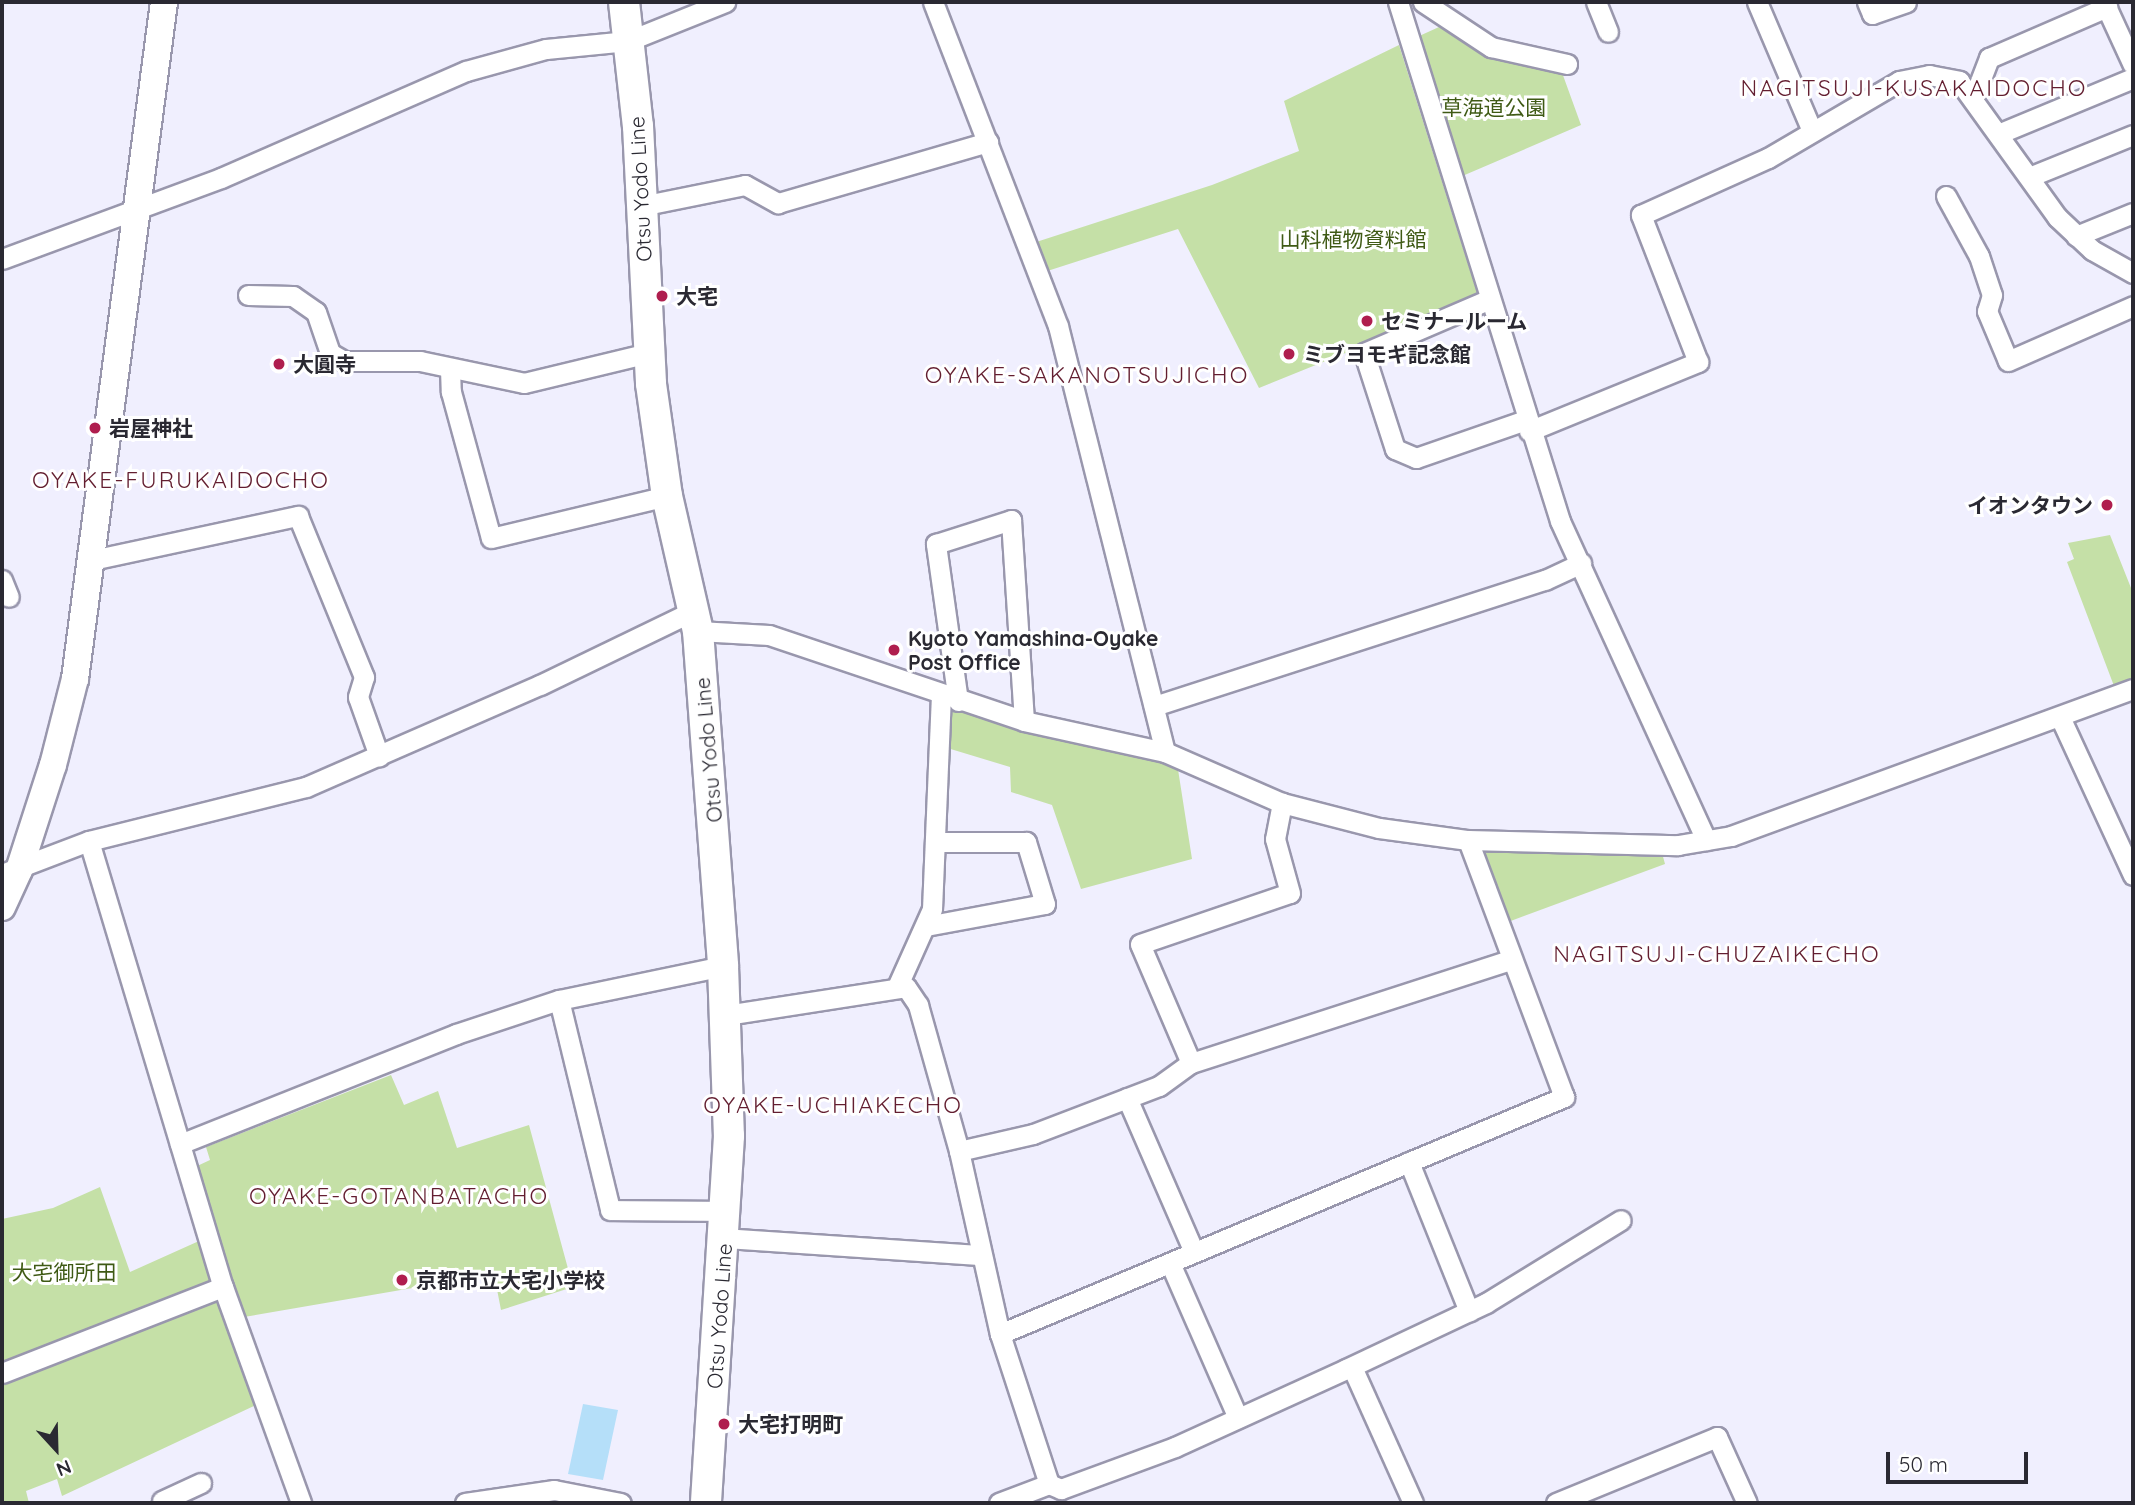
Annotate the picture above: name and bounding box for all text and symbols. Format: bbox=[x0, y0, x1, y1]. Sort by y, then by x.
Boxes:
district label: NAGITSUJI-KUSAKAIDOCHO bbox=[1743, 74, 2085, 102]
park label: 草海道公園 bbox=[1442, 94, 1546, 120]
street label: Otsu Yodo Line bbox=[624, 116, 656, 262]
park label: 山科植物資料館 bbox=[1280, 226, 1426, 252]
place label: 大宅 bbox=[676, 283, 718, 309]
marker: 大宅 bbox=[654, 288, 670, 304]
place label: セミナールーム bbox=[1381, 308, 1528, 334]
marker: セミナールーム bbox=[1359, 313, 1375, 329]
place label: ミブヨモギ記念館 bbox=[1303, 341, 1471, 367]
marker: ミブヨモギ記念館 bbox=[1281, 346, 1297, 362]
place label: 大圓寺 bbox=[293, 351, 356, 377]
marker: 大圓寺 bbox=[271, 356, 287, 372]
district label: OYAKE-SAKANOTSUJICHO bbox=[927, 361, 1247, 389]
place label: 岩屋神社 bbox=[109, 415, 193, 441]
marker: 岩屋神社 bbox=[87, 420, 103, 436]
district label: OYAKE-FURUKAIDOCHO bbox=[34, 466, 328, 494]
place label: イオンタウン bbox=[1967, 492, 2093, 518]
marker: イオンタウン bbox=[2099, 497, 2115, 513]
place label: Kyoto Yamashina-Oyake Post Office bbox=[908, 625, 1158, 675]
marker: Kyoto Yamashina-Oyake Post Office bbox=[886, 642, 902, 658]
street label: Otsu Yodo Line bbox=[689, 676, 727, 824]
district label: NAGITSUJI-CHUZAIKECHO bbox=[1556, 940, 1878, 968]
district label: OYAKE-UCHIAKECHO bbox=[705, 1091, 961, 1119]
district label: OYAKE-GOTANBATACHO bbox=[251, 1182, 547, 1210]
street label: Otsu Yodo Line bbox=[701, 1243, 737, 1389]
park label: 大宅御所田 bbox=[12, 1259, 116, 1285]
place label: 京都市立大宅小学校 bbox=[416, 1267, 605, 1293]
marker: 京都市立大宅小学校 bbox=[394, 1272, 410, 1288]
place label: 大宅打明町 bbox=[738, 1411, 843, 1437]
north arrow bbox=[21, 1414, 91, 1484]
marker: 大宅打明町 bbox=[716, 1416, 732, 1432]
scale bar bbox=[1890, 1438, 2032, 1482]
text: 50 m bbox=[1899, 1451, 1948, 1477]
text: N bbox=[53, 1455, 75, 1482]

